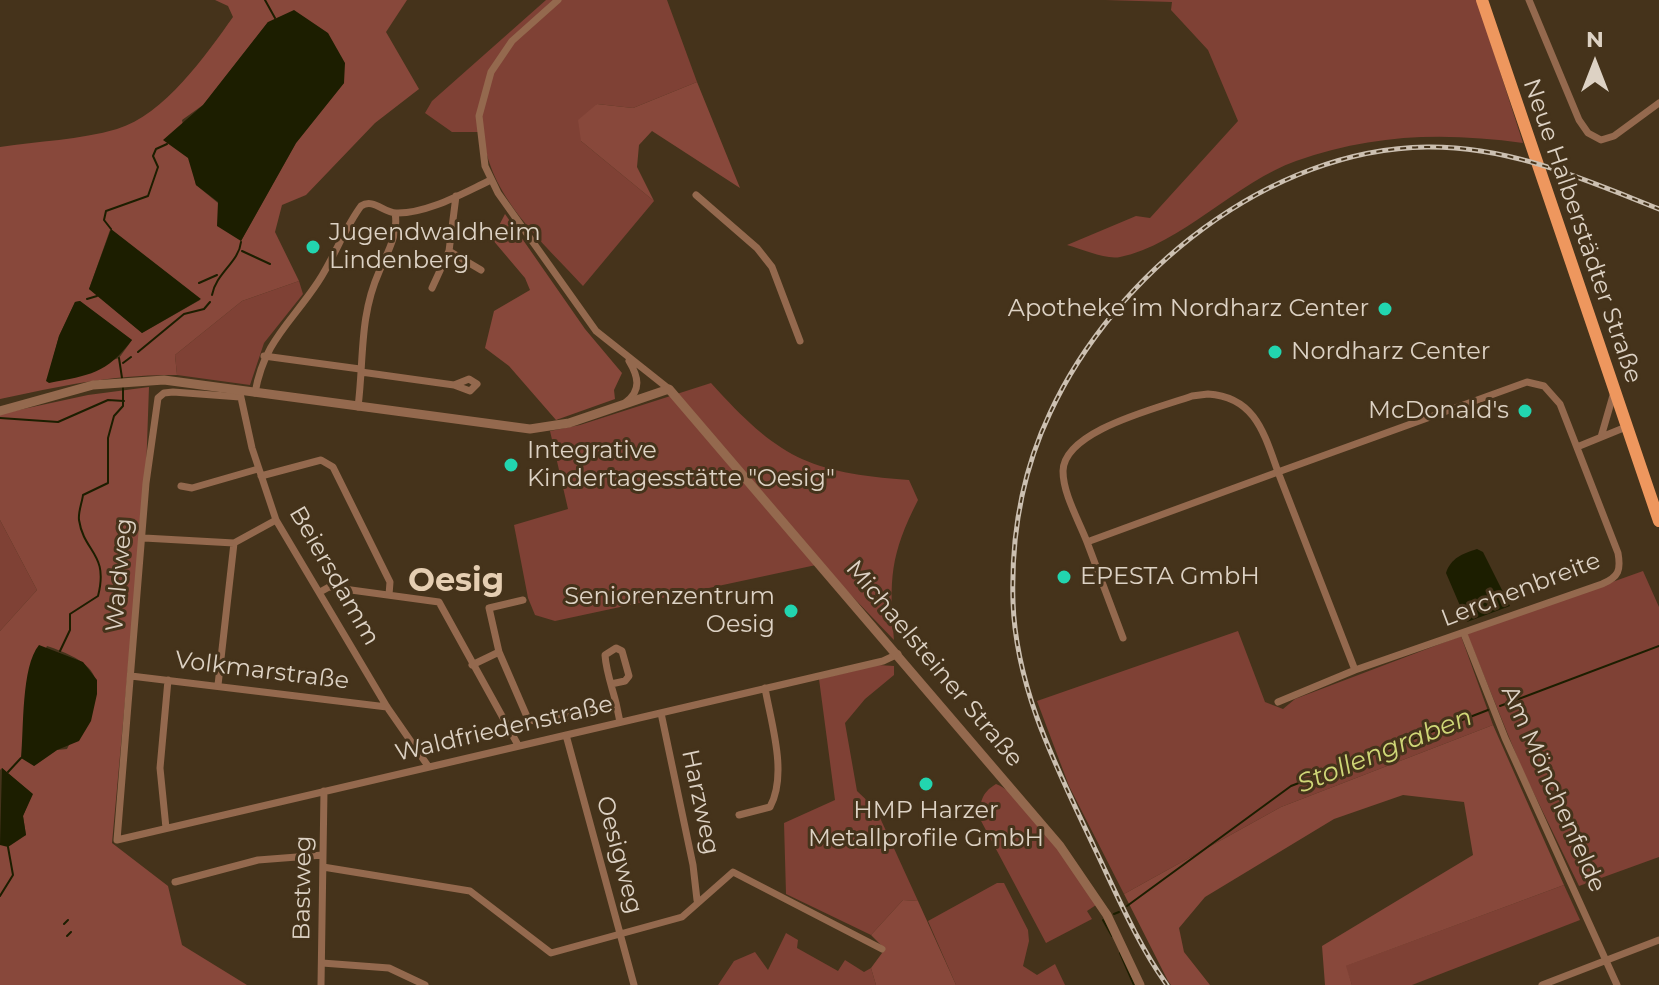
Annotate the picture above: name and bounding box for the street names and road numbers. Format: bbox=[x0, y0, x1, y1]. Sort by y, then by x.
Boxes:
street label: Neue Halberstädter Straße bbox=[1516, 75, 1648, 387]
street label: Beiersdamm bbox=[282, 501, 386, 651]
street label: Waldweg bbox=[101, 517, 139, 633]
street label: Lerchenbreite bbox=[1437, 546, 1605, 634]
street label: Michaelsteiner Straße bbox=[839, 555, 1029, 773]
street label: Volkmarstraße bbox=[173, 646, 351, 696]
street label: Am Mönchenfelde bbox=[1494, 681, 1612, 897]
street label: Waldfriedenstraße bbox=[392, 690, 616, 768]
street label: Harzweg bbox=[675, 747, 725, 857]
street label: Oesigweg bbox=[589, 793, 649, 917]
street label: Bastweg bbox=[288, 835, 318, 941]

